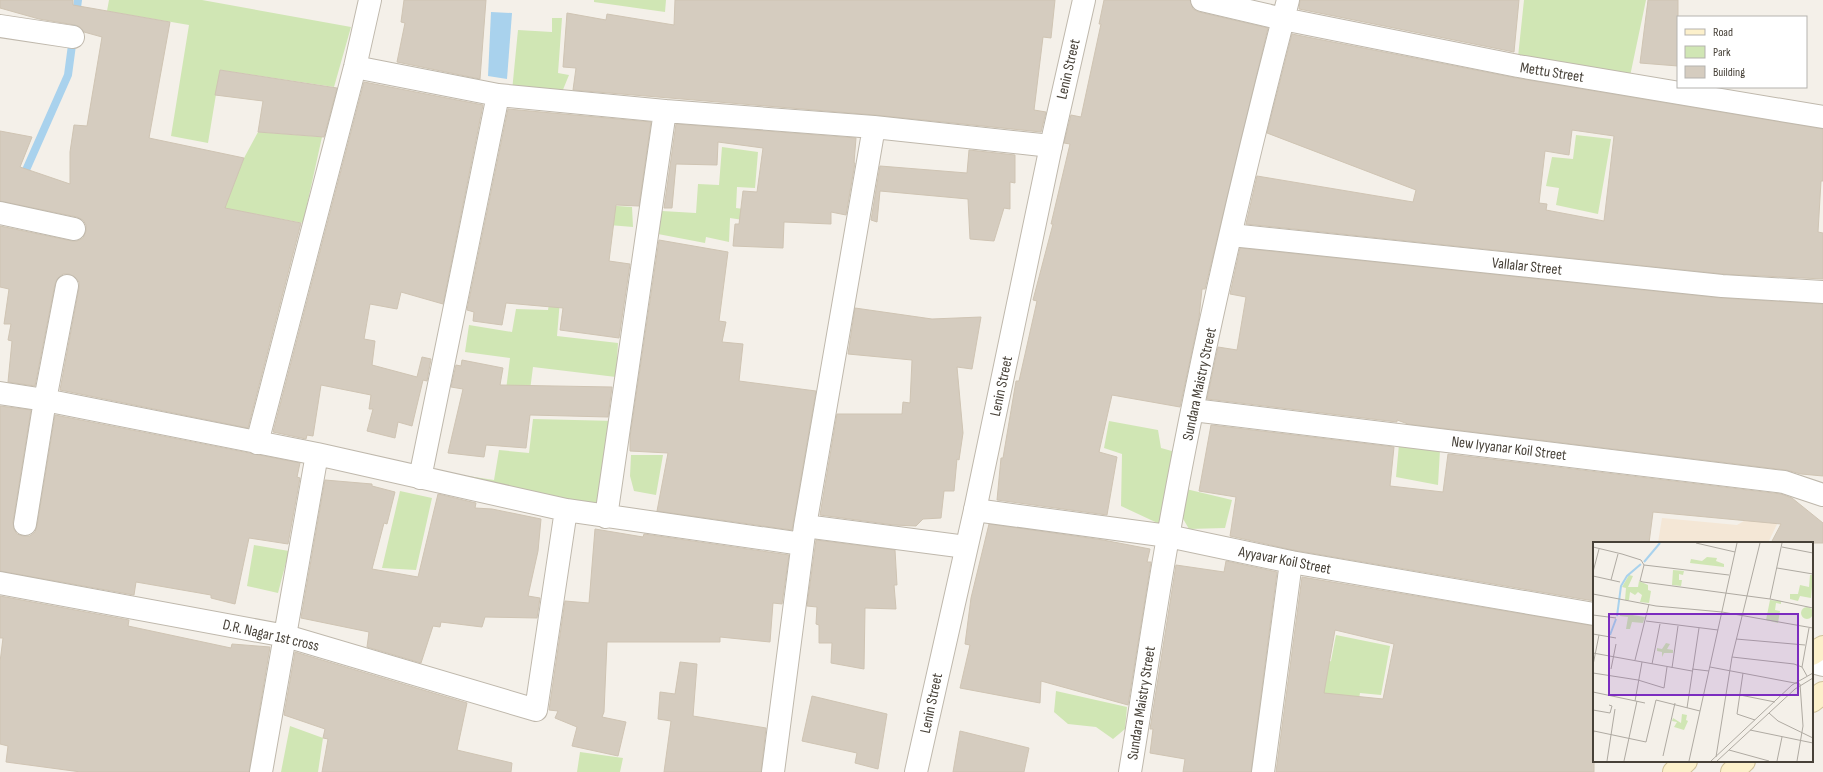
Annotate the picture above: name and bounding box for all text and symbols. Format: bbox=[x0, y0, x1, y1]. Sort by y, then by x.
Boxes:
legend bbox=[1677, 16, 1807, 88]
text: Road bbox=[1713, 25, 1733, 40]
street label: Lenin Street bbox=[1052, 37, 1085, 101]
text: Park bbox=[1713, 45, 1731, 60]
street label: Mettu Street bbox=[1519, 58, 1586, 87]
text: Building bbox=[1713, 65, 1745, 80]
street label: Vallalar Street bbox=[1491, 253, 1563, 280]
street label: Sundara Maistry Street bbox=[1178, 325, 1221, 442]
street label: Lenin Street bbox=[986, 354, 1017, 418]
street label: New Iyyanar Koil Street bbox=[1450, 432, 1568, 465]
street label: Ayyavar Koil Street bbox=[1236, 542, 1333, 579]
inset map bbox=[1593, 542, 1813, 762]
street label: D.R. Nagar 1st cross bbox=[221, 615, 321, 656]
street label: Sundara Maistry Street bbox=[1123, 644, 1160, 761]
street label: Lenin Street bbox=[916, 671, 947, 735]

